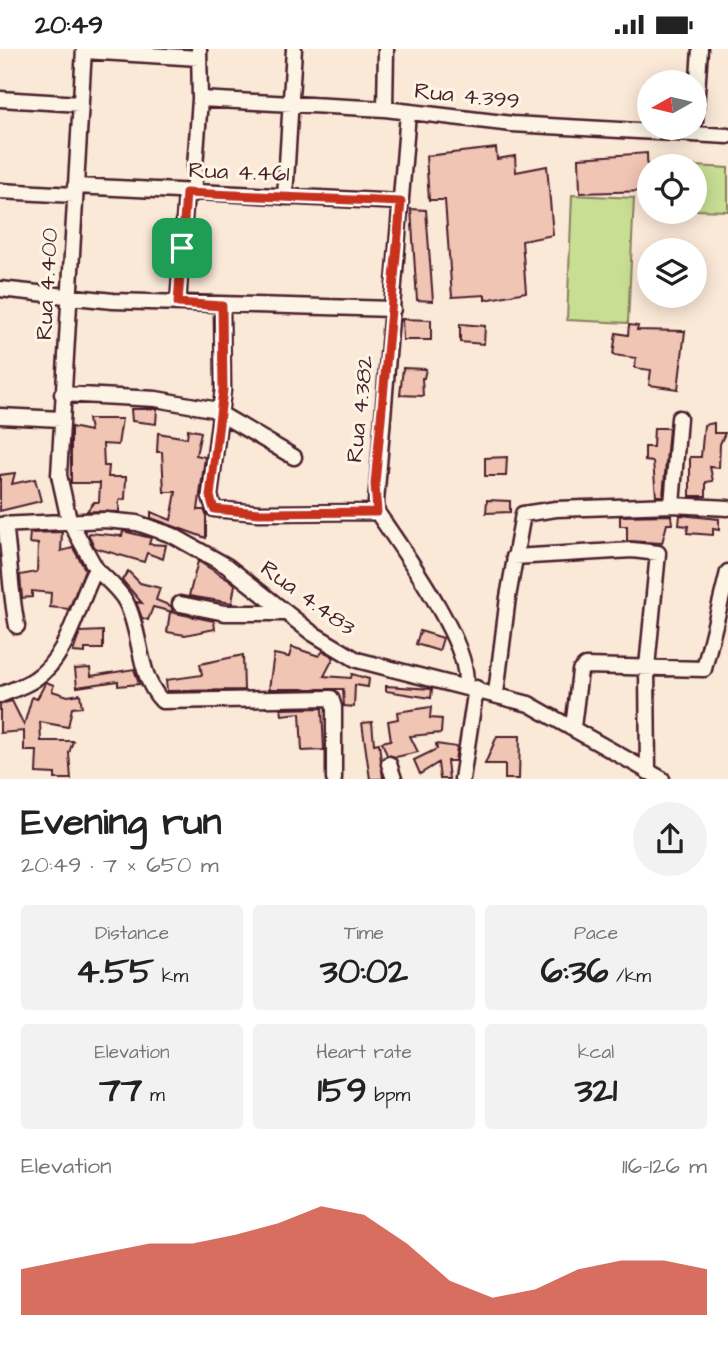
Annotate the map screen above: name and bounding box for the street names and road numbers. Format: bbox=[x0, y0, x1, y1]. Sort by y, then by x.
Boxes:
street label: Rua 4.399 bbox=[413, 75, 521, 117]
street label: Rua 4.461 bbox=[188, 154, 290, 190]
street label: Rua 4.400 bbox=[28, 227, 66, 341]
street label: Rua 4.382 bbox=[338, 354, 382, 464]
street label: Rua 4.483 bbox=[254, 553, 362, 643]

